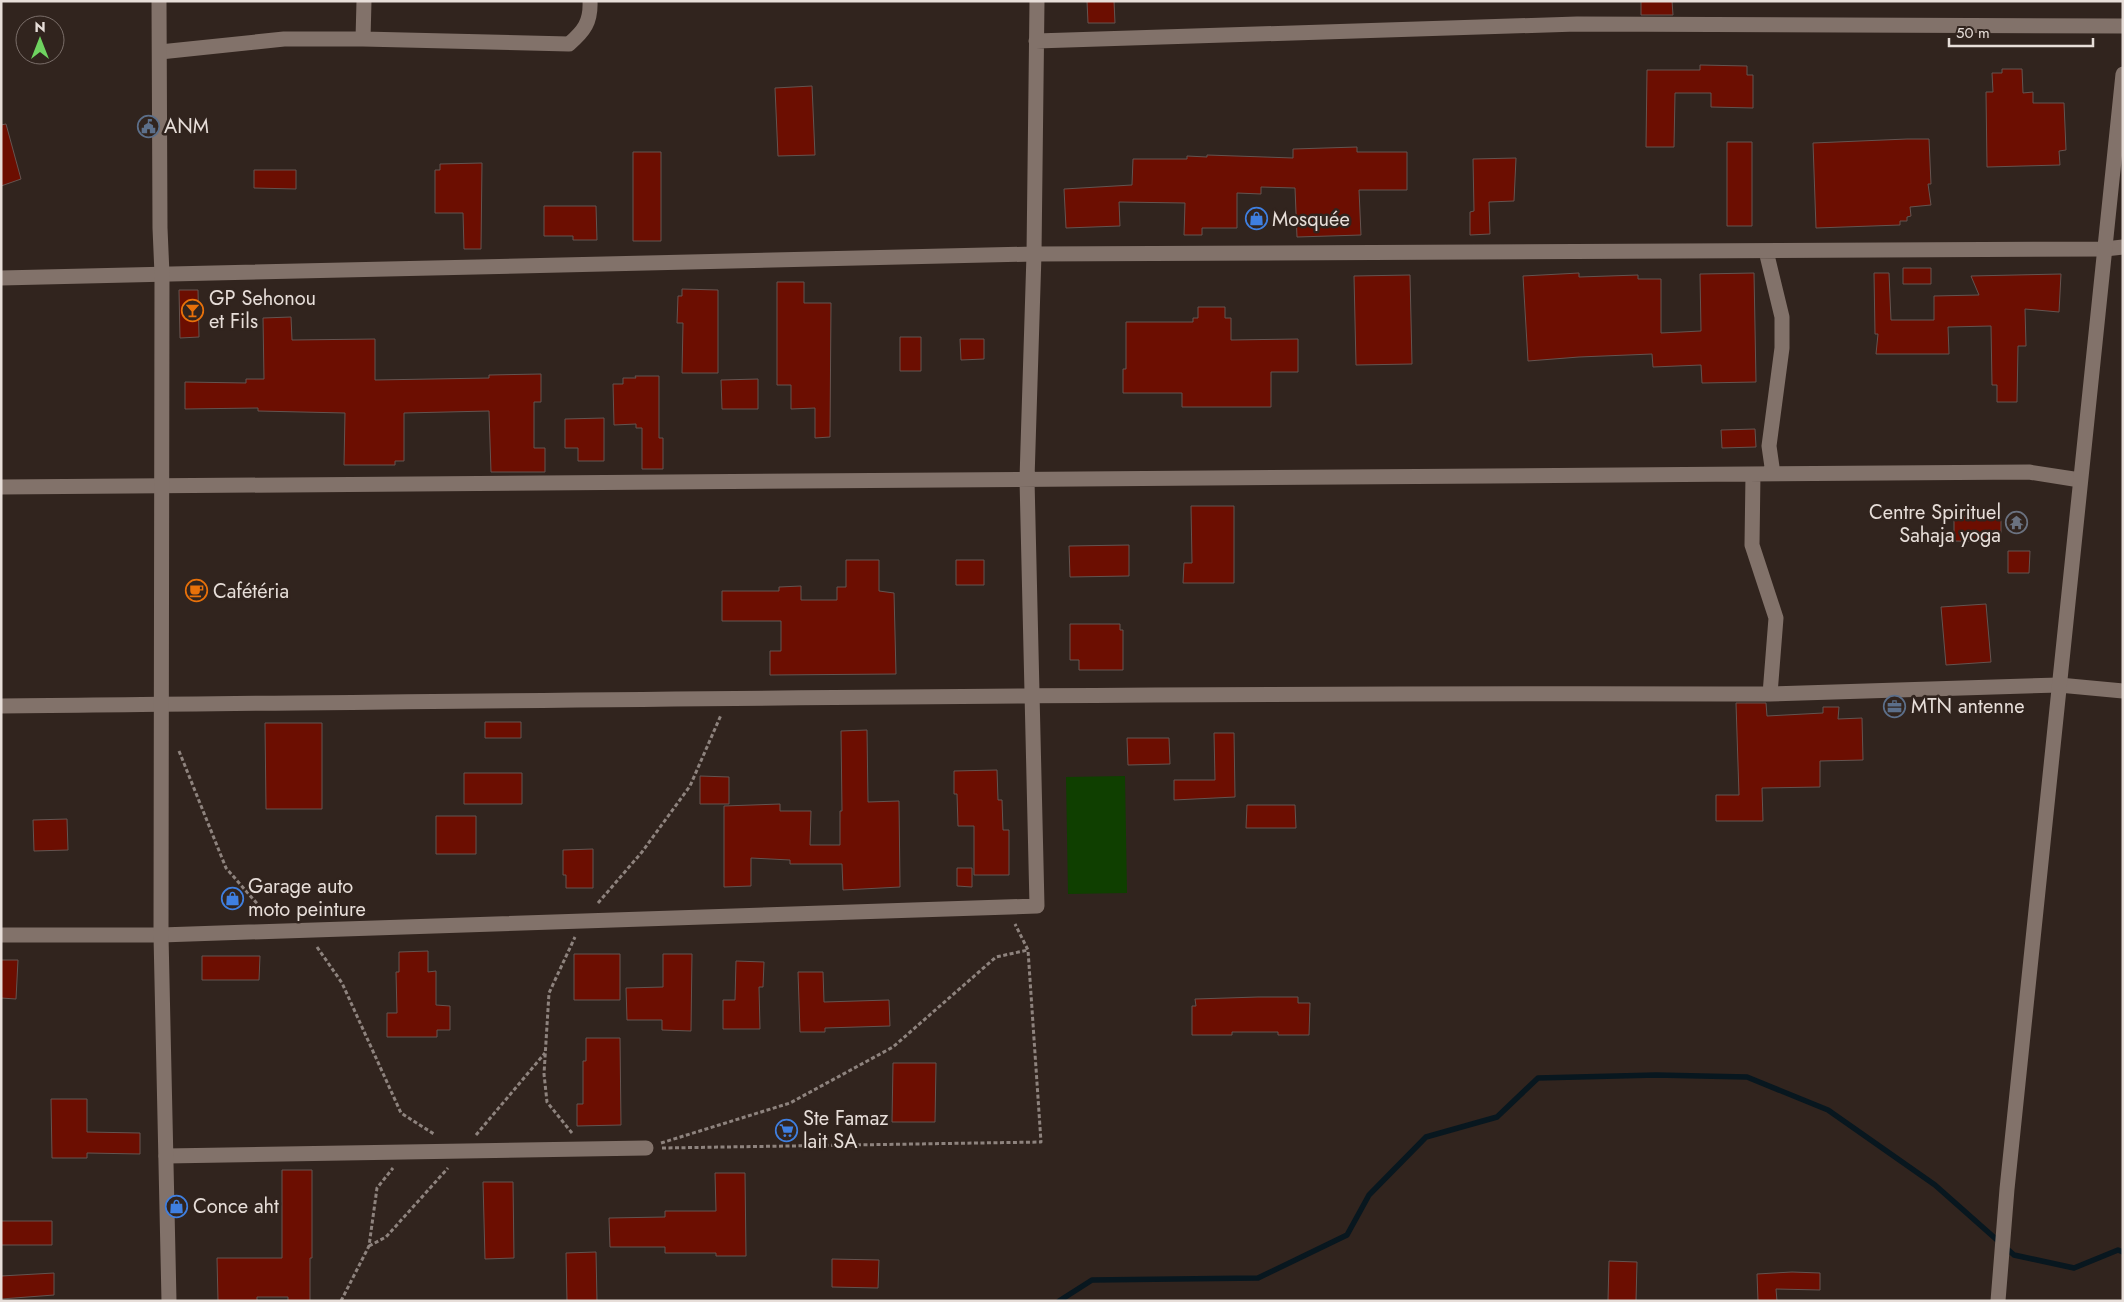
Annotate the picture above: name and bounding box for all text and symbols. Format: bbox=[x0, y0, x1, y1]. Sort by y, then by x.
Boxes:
north arrow bbox=[15, 15, 65, 65]
scale bar bbox=[1949, 15, 2093, 47]
text: N bbox=[34, 17, 46, 37]
text: 50 m bbox=[1956, 22, 1990, 44]
place label: ANM bbox=[164, 112, 209, 141]
public building icon: ANM bbox=[136, 114, 160, 138]
place label: Mosquée bbox=[1272, 205, 1350, 234]
shop icon: Mosquée bbox=[1244, 207, 1268, 231]
place label: GP Sehonou et Fils bbox=[209, 284, 316, 336]
bar icon: GP Sehonou et Fils bbox=[181, 298, 205, 322]
place label: Centre Spirituel Sahaja yoga bbox=[1869, 498, 2001, 550]
temple icon: Centre Spirituel Sahaja yoga bbox=[2005, 511, 2029, 535]
place label: Cafétéria bbox=[213, 577, 289, 606]
cafe icon: Cafétéria bbox=[185, 579, 209, 603]
place label: MTN antenne bbox=[1911, 692, 2025, 721]
office icon: MTN antenne bbox=[1883, 694, 1907, 718]
place label: Garage auto moto peinture bbox=[248, 872, 366, 924]
shop icon: Garage auto moto peinture bbox=[220, 886, 244, 910]
place label: Ste Famaz lait SA bbox=[803, 1104, 889, 1156]
supermarket icon: Ste Famaz lait SA bbox=[775, 1118, 799, 1142]
place label: Conce aht bbox=[193, 1192, 279, 1221]
shop icon: Conce aht bbox=[165, 1194, 189, 1218]

